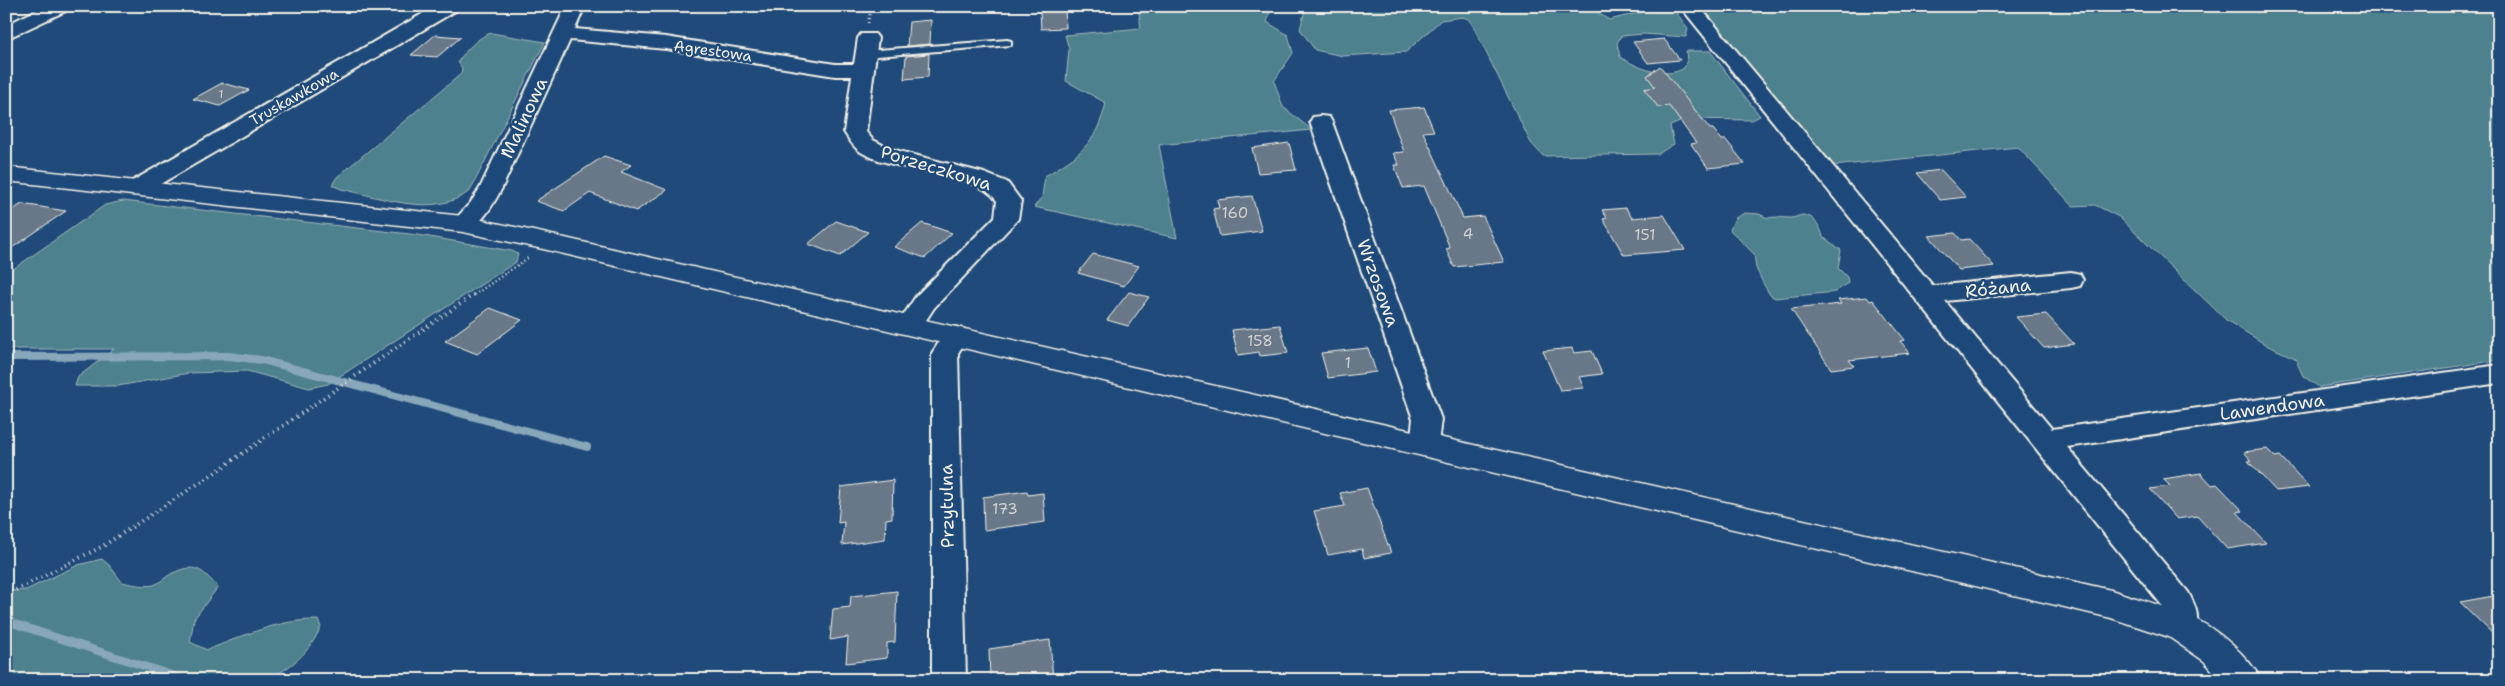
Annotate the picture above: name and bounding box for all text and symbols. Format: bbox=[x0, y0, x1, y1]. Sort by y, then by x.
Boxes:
street label: Agrestowa bbox=[673, 36, 754, 66]
street label: Truskawkowa bbox=[246, 63, 343, 130]
street label: Malinowa bbox=[495, 74, 553, 162]
house number: 1 bbox=[218, 86, 224, 102]
street label: Porzeczkowa bbox=[878, 140, 994, 196]
house number: 160 bbox=[1222, 203, 1248, 223]
house number: 4 bbox=[1463, 224, 1473, 244]
house number: 151 bbox=[1635, 225, 1655, 245]
street label: Wrzosowa bbox=[1351, 236, 1405, 330]
street label: Różana bbox=[1964, 273, 2032, 303]
house number: 158 bbox=[1247, 331, 1273, 351]
house number: 1 bbox=[1345, 353, 1351, 373]
street label: Lawendowa bbox=[2218, 388, 2326, 426]
street label: Przytulna bbox=[934, 464, 960, 548]
house number: 173 bbox=[992, 499, 1018, 519]

